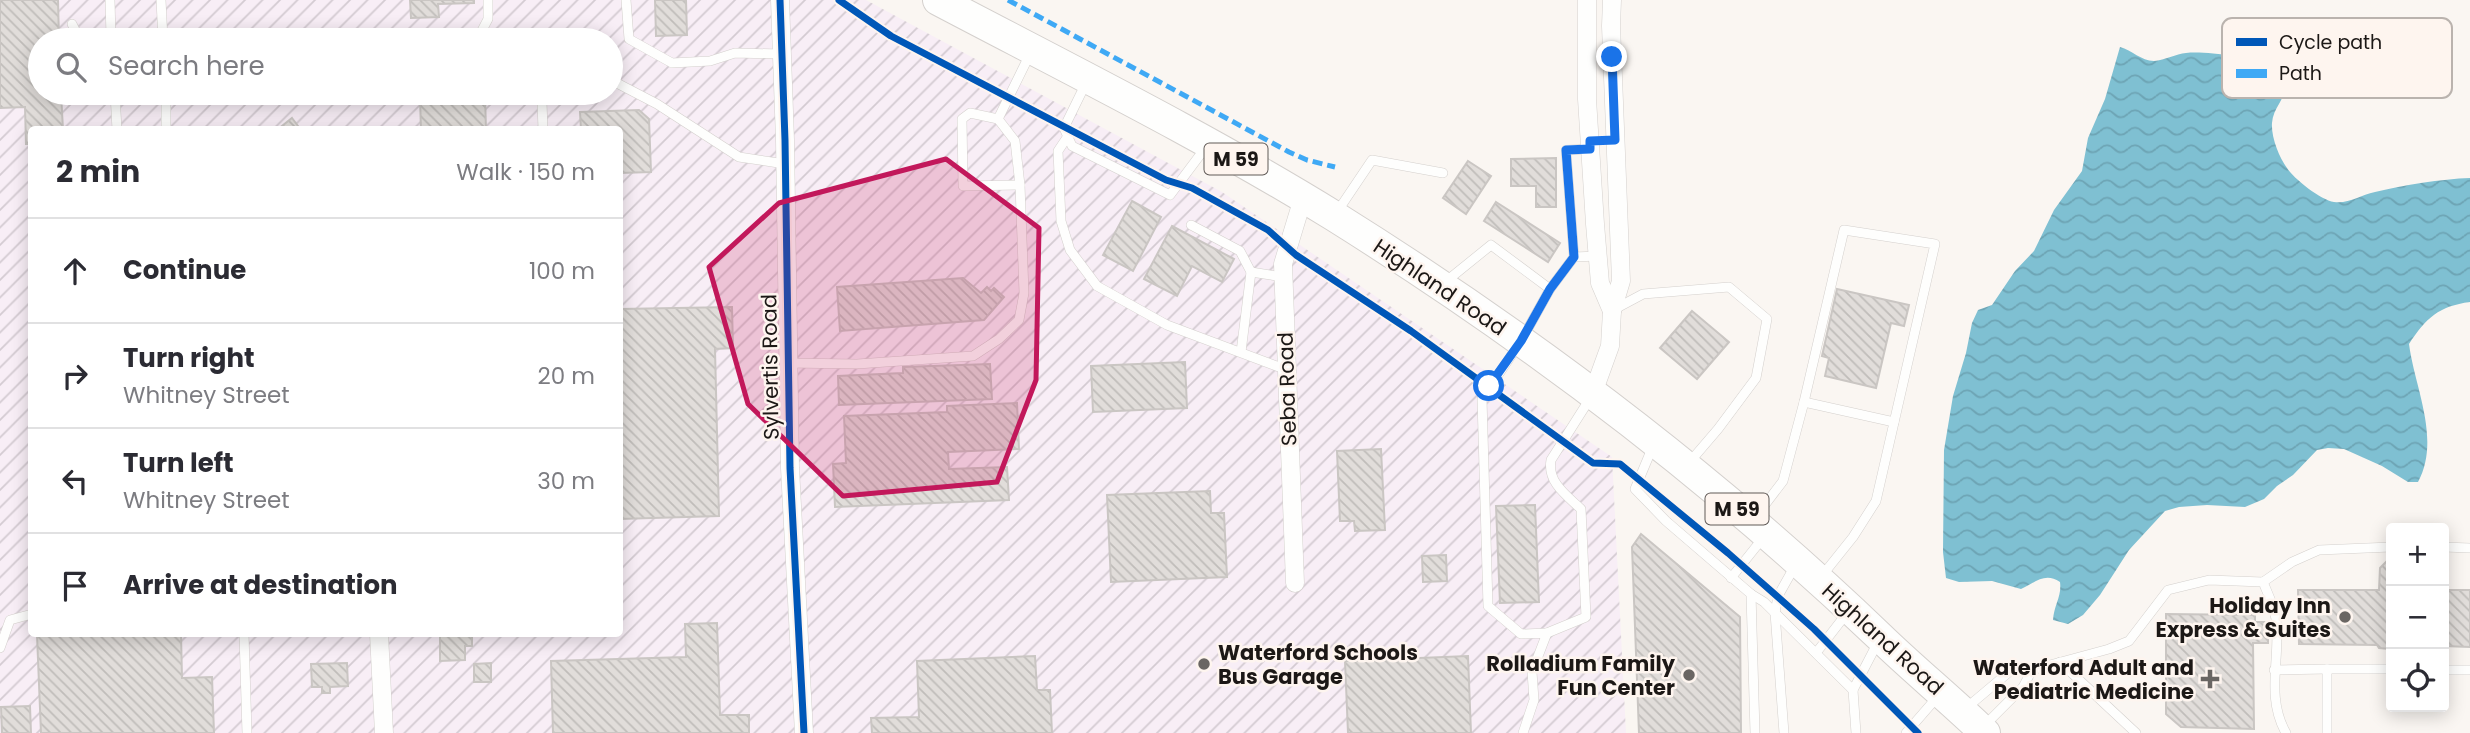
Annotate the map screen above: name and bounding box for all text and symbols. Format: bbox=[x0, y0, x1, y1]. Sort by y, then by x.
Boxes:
legend bbox=[2222, 18, 2452, 98]
search box bbox=[28, 28, 623, 105]
text: Cycle path bbox=[2279, 29, 2382, 56]
route end bbox=[1596, 41, 1627, 72]
icon: search bbox=[52, 48, 90, 86]
text: Search here bbox=[108, 48, 265, 84]
text: Path bbox=[2279, 60, 2322, 87]
road number: M 59 bbox=[1204, 144, 1268, 174]
text: 2 min bbox=[56, 150, 140, 193]
text: Walk · 150 m bbox=[456, 156, 595, 188]
street label: Highland Road bbox=[1368, 232, 1512, 342]
icon: ahead bbox=[56, 252, 94, 290]
text: Continue bbox=[123, 252, 246, 288]
text: 100 m bbox=[529, 255, 595, 287]
street label: Sylvertis Road bbox=[754, 294, 786, 440]
street label: Seba Road bbox=[1271, 332, 1303, 446]
text: Turn right bbox=[123, 340, 255, 376]
icon: right bbox=[56, 357, 94, 395]
text: 20 m bbox=[537, 360, 595, 392]
route start bbox=[1473, 370, 1504, 401]
text: Whitney Street bbox=[123, 379, 290, 411]
text: Turn left bbox=[123, 445, 234, 481]
icon: left bbox=[56, 462, 94, 500]
text: 30 m bbox=[537, 465, 595, 497]
text: Whitney Street bbox=[123, 484, 290, 516]
road number: M 59 bbox=[1706, 494, 1768, 524]
map controls bbox=[2386, 523, 2449, 712]
button: + bbox=[2386, 523, 2449, 586]
icon: arrive bbox=[56, 567, 94, 605]
text: Arrive at destination bbox=[123, 567, 398, 603]
street label: Highland Road bbox=[1816, 577, 1950, 701]
button: − bbox=[2386, 586, 2449, 649]
place label: Holiday Inn Express & Suites bbox=[2156, 591, 2331, 644]
marker: Holiday Inn Express & Suites bbox=[2337, 609, 2353, 625]
place label: Waterford Schools Bus Garage bbox=[1218, 638, 1418, 691]
place label: Rolladium Family Fun Center bbox=[1486, 649, 1676, 702]
button: locate bbox=[2386, 649, 2449, 712]
place label: Waterford Adult and Pediatric Medicine bbox=[1973, 653, 2194, 706]
marker: Waterford Schools Bus Garage bbox=[1196, 656, 1212, 672]
marker: Rolladium Family Fun Center bbox=[1681, 667, 1697, 683]
marker: Waterford Adult and Pediatric Medicine bbox=[2200, 669, 2220, 689]

